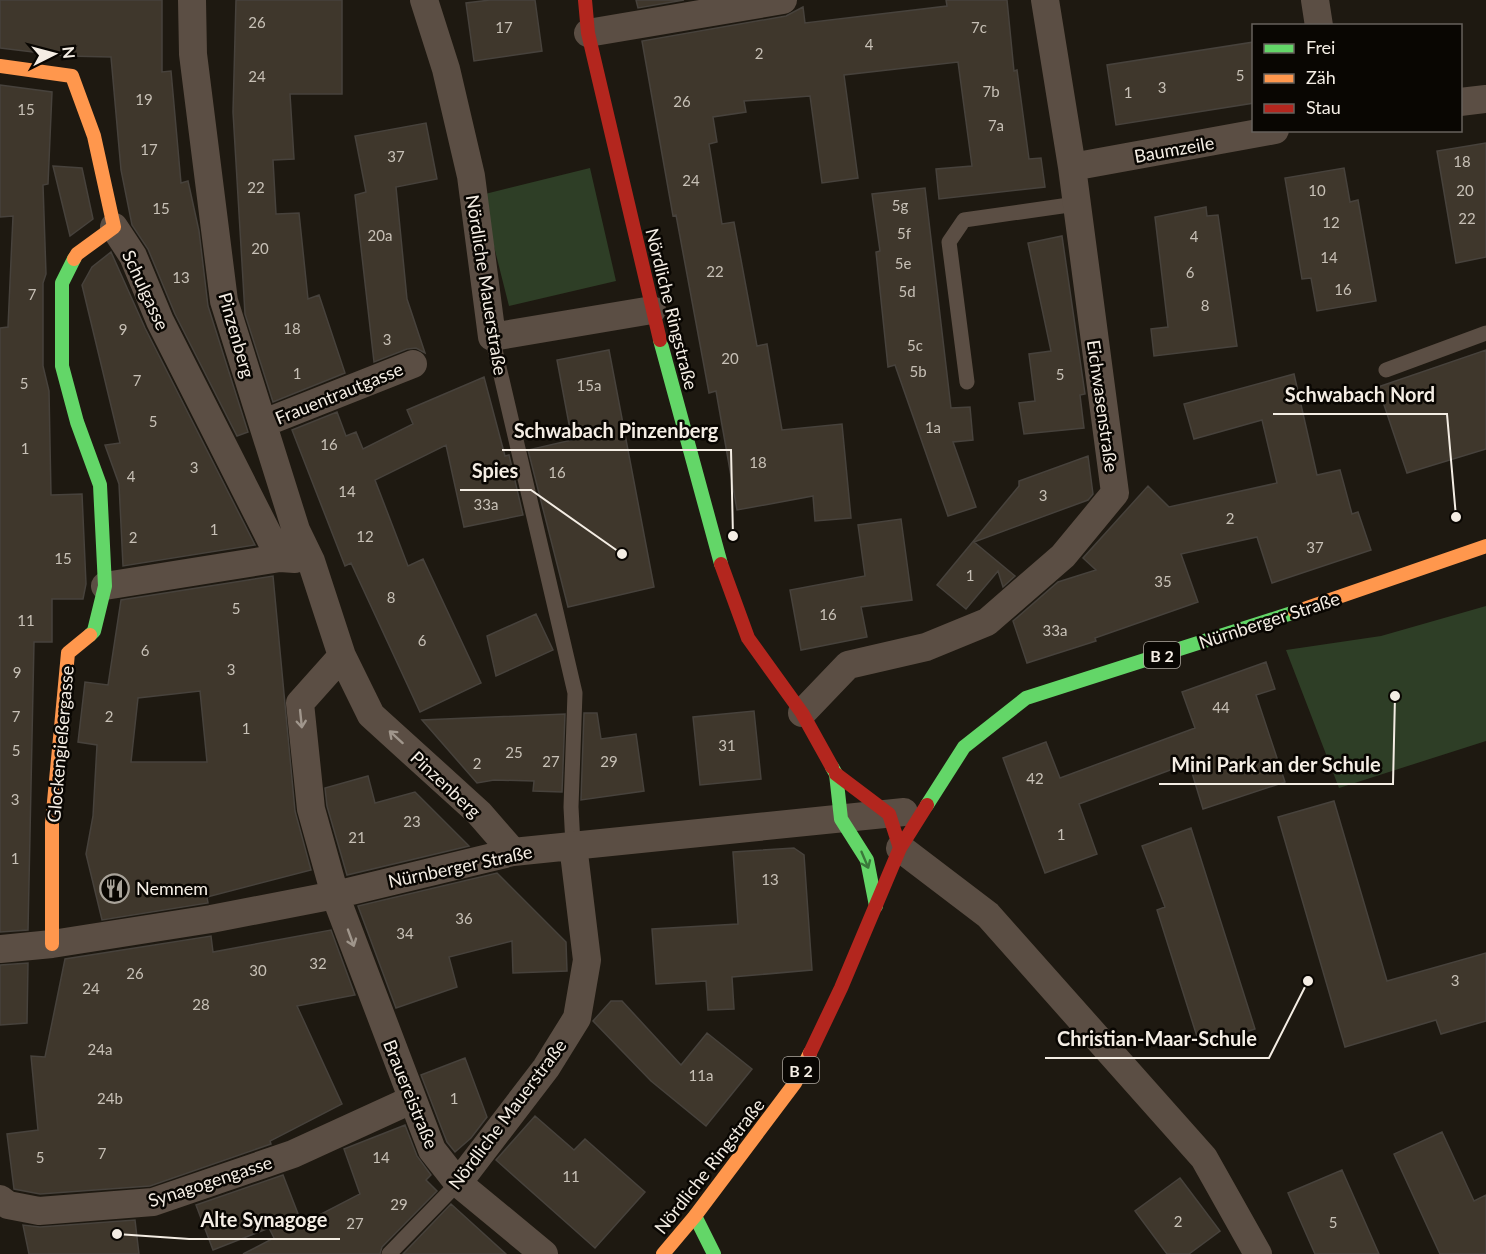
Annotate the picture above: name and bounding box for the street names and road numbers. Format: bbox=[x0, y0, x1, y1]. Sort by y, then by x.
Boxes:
street label: Baumzeile bbox=[1132, 131, 1216, 167]
street label: Nördliche Mauerstraße bbox=[462, 193, 512, 377]
street label: Nördliche Ringstraße bbox=[641, 226, 703, 392]
street label: Schulgasse bbox=[118, 246, 174, 334]
street label: Pinzenberg bbox=[214, 290, 260, 380]
street label: Eichwasenstraße bbox=[1083, 339, 1123, 473]
street label: Frauentrautgasse bbox=[272, 357, 406, 429]
street label: Nürnberger Straße bbox=[1196, 587, 1342, 653]
road number: B 2 bbox=[1144, 642, 1180, 668]
street label: Glockengießergasse bbox=[42, 665, 78, 823]
street label: Pinzenberg bbox=[406, 746, 486, 822]
street label: Nürnberger Straße bbox=[386, 840, 534, 892]
street label: Nördliche Mauerstraße bbox=[443, 1035, 571, 1193]
street label: Brauereistraße bbox=[379, 1036, 443, 1152]
road number: B 2 bbox=[783, 1057, 819, 1083]
street label: Nördliche Ringstraße bbox=[649, 1094, 769, 1238]
street label: Synagogengasse bbox=[145, 1151, 275, 1211]

